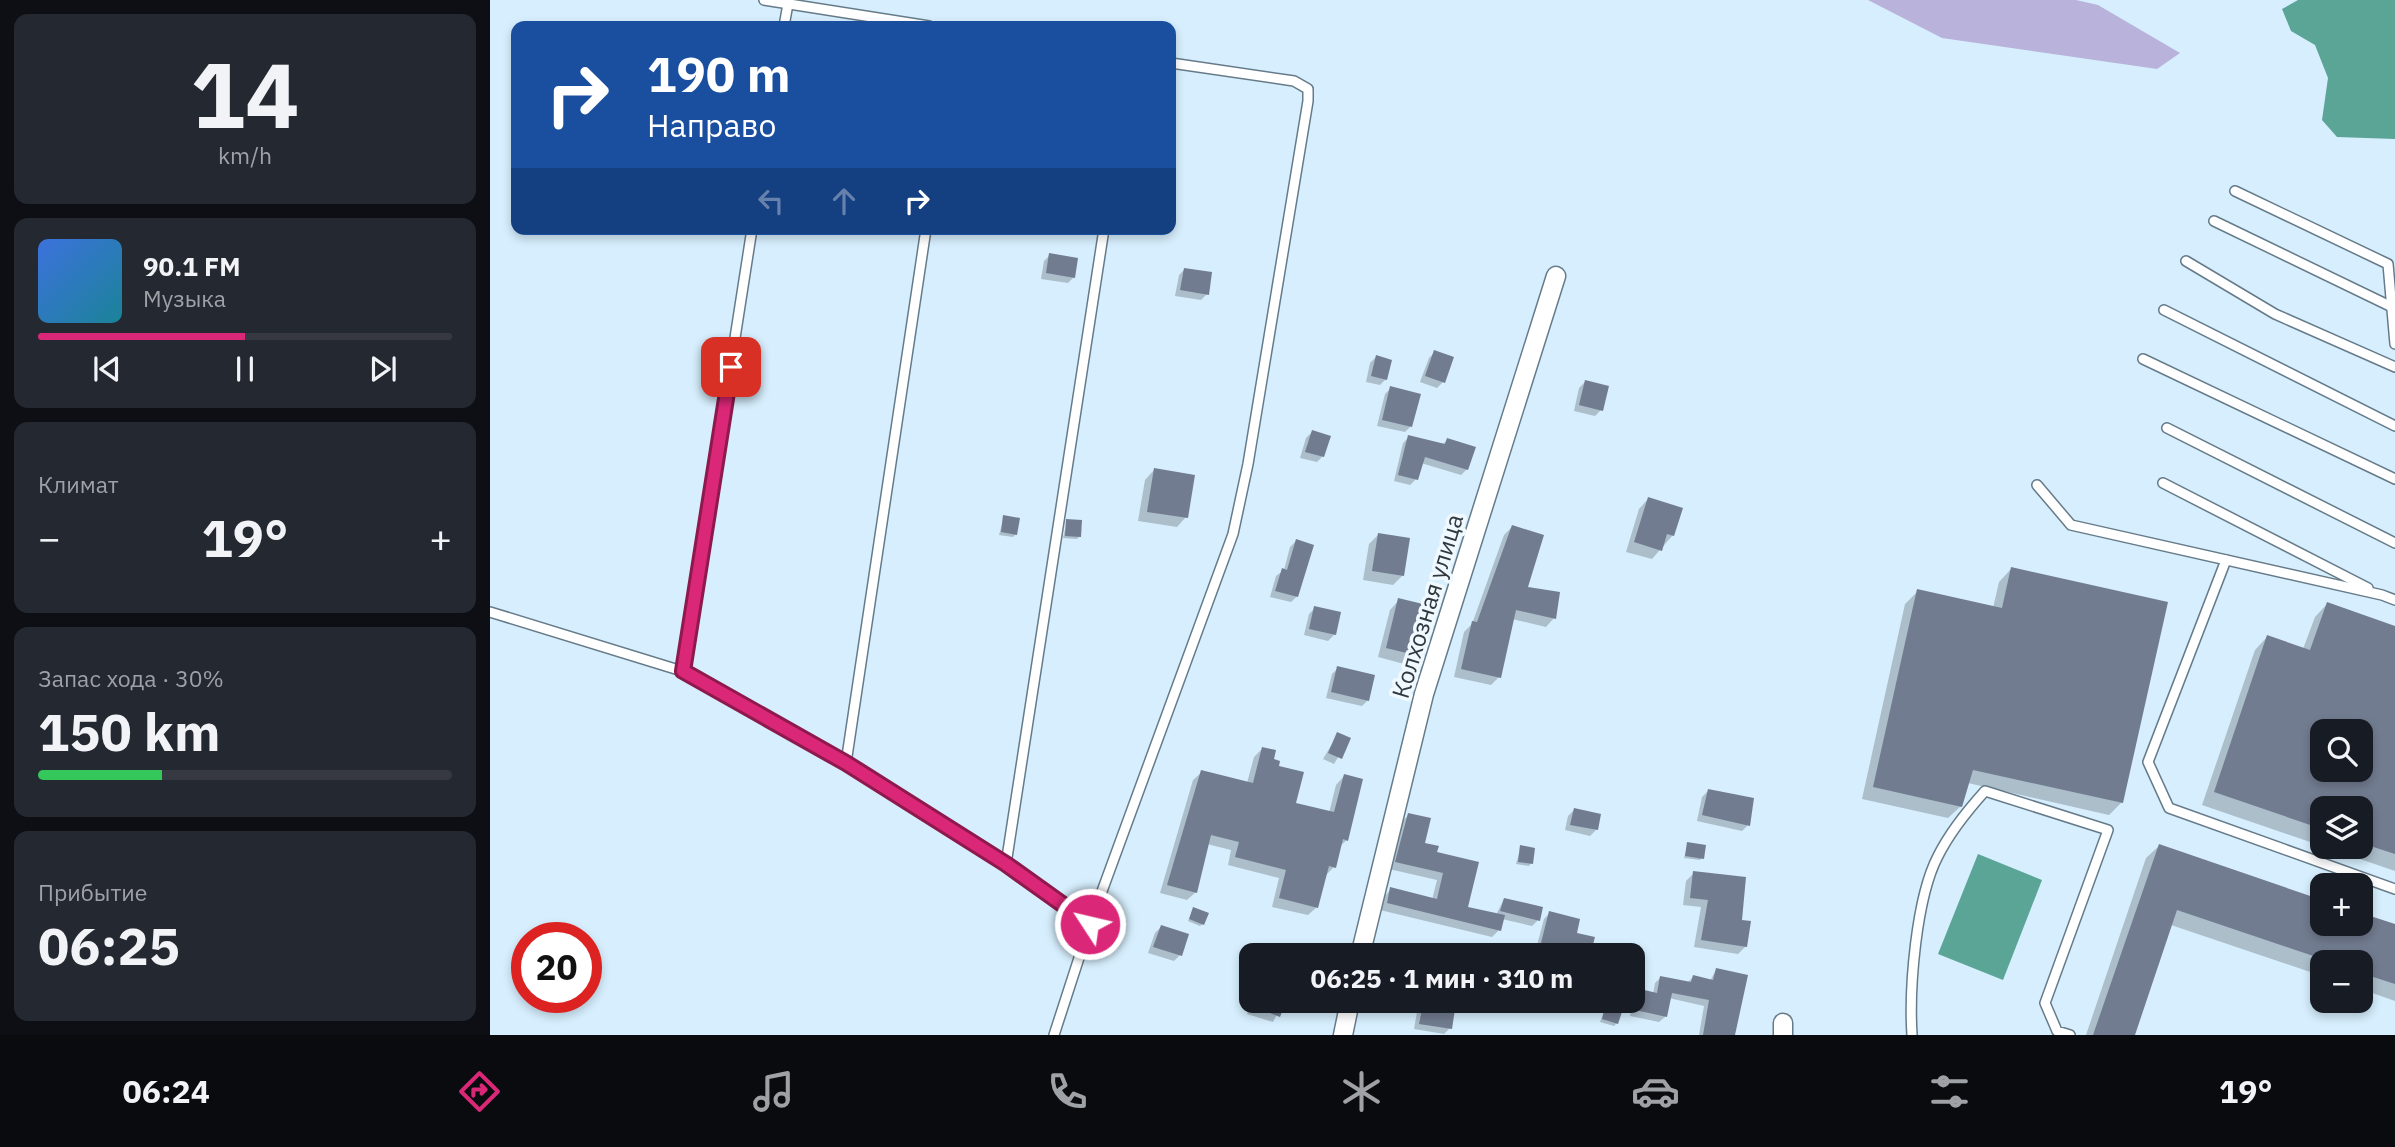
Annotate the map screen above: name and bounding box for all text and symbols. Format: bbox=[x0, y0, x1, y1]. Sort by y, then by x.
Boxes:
text: 14 bbox=[190, 35, 300, 153]
text: 190 m bbox=[647, 42, 791, 105]
icon: right bbox=[532, 49, 623, 140]
text: Направо bbox=[647, 104, 776, 146]
text: km/h bbox=[218, 140, 272, 170]
icon: left bbox=[752, 182, 790, 220]
icon: ahead bbox=[825, 182, 863, 220]
icon: right bbox=[898, 182, 936, 220]
text: 90.1 FM bbox=[143, 249, 241, 283]
text: Музыка bbox=[143, 283, 226, 313]
pin bbox=[701, 337, 761, 397]
icon: arrive bbox=[712, 348, 750, 386]
icon: previous bbox=[88, 350, 126, 388]
icon: pause bbox=[226, 350, 264, 388]
icon: next bbox=[364, 350, 402, 388]
text: Климат bbox=[38, 469, 119, 499]
text: 19° bbox=[202, 504, 288, 571]
street label: Колхозная улица bbox=[1384, 510, 1470, 702]
text: − bbox=[38, 513, 61, 562]
text: + bbox=[429, 513, 452, 562]
text: Запас хода · 30% bbox=[38, 663, 224, 693]
text: 150 km bbox=[38, 698, 220, 765]
map controls bbox=[2310, 719, 2373, 1013]
button: search bbox=[2310, 719, 2373, 782]
button: layers bbox=[2310, 796, 2373, 859]
button: + bbox=[2310, 873, 2373, 936]
text: Прибытие bbox=[38, 877, 147, 907]
position arrow bbox=[1053, 887, 1127, 961]
text: 06:25 bbox=[38, 912, 180, 979]
speed limit sign: 20 bbox=[511, 922, 602, 1013]
button: − bbox=[2310, 950, 2373, 1013]
text: 06:25 · 1 мин · 310 m bbox=[1311, 961, 1573, 995]
icon: directions bbox=[455, 1067, 504, 1116]
icon: music bbox=[749, 1067, 798, 1116]
icon: phone bbox=[1043, 1067, 1092, 1116]
icon: climate bbox=[1337, 1067, 1386, 1116]
icon: car bbox=[1631, 1067, 1680, 1116]
icon: filters bbox=[1925, 1067, 1974, 1116]
text: 06:24 bbox=[123, 1070, 210, 1112]
text: 19° bbox=[2219, 1070, 2272, 1112]

